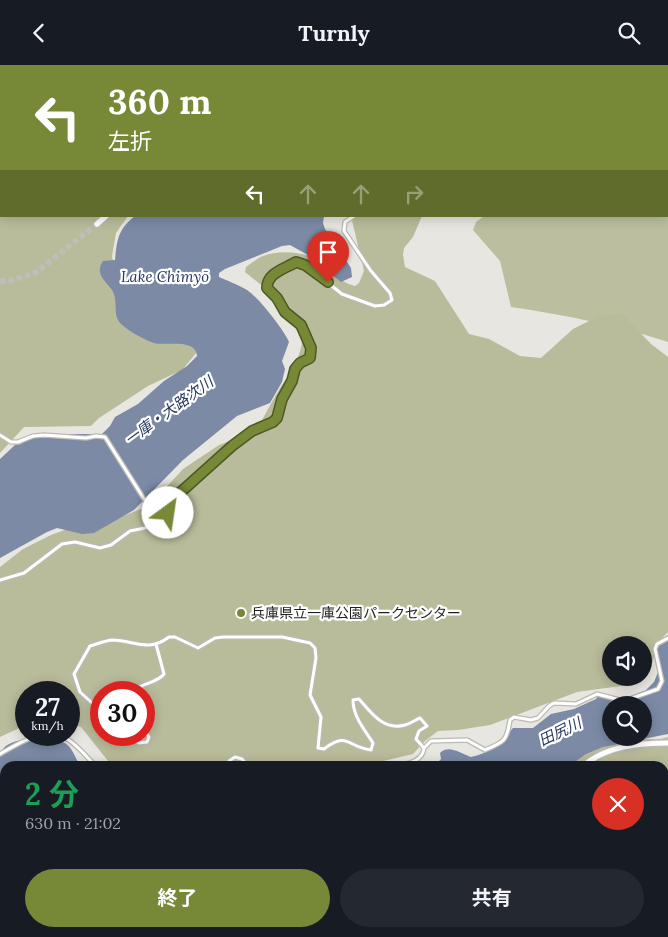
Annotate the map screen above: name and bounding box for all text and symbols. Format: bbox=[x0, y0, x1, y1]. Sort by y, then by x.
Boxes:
icon: back bbox=[25, 19, 53, 47]
text: Turnly bbox=[298, 19, 370, 47]
icon: search bbox=[615, 19, 643, 47]
text: 360 m bbox=[108, 79, 211, 124]
icon: left bbox=[25, 85, 90, 150]
text: 左折 bbox=[108, 127, 152, 155]
icon: left bbox=[241, 180, 269, 208]
icon: ahead bbox=[294, 180, 322, 208]
icon: ahead bbox=[347, 180, 375, 208]
icon: right bbox=[400, 180, 428, 208]
pin bbox=[307, 231, 349, 282]
icon: arrive bbox=[314, 238, 342, 266]
water label: Lake Chimyō bbox=[121, 267, 209, 286]
water label: 一庫・大路次川 bbox=[121, 371, 218, 449]
position arrow bbox=[141, 486, 193, 538]
place label: 兵庫県立一庫公園パークセンター bbox=[251, 604, 461, 622]
marker: 兵庫県立一庫公園パークセンター bbox=[235, 607, 247, 619]
map controls bbox=[602, 636, 652, 746]
button: sound bbox=[602, 636, 652, 686]
speed limit sign: 30 bbox=[90, 681, 155, 746]
text: 27 bbox=[35, 691, 60, 723]
button: search bbox=[602, 696, 652, 746]
water label: 田尻川 bbox=[535, 712, 586, 750]
text: km/h bbox=[31, 718, 64, 733]
text: 2 分 bbox=[25, 775, 79, 813]
button: close bbox=[592, 778, 644, 830]
text: 630 m · 21:02 bbox=[25, 813, 121, 833]
button: 終了 bbox=[25, 869, 330, 927]
button: 共有 bbox=[340, 869, 644, 927]

